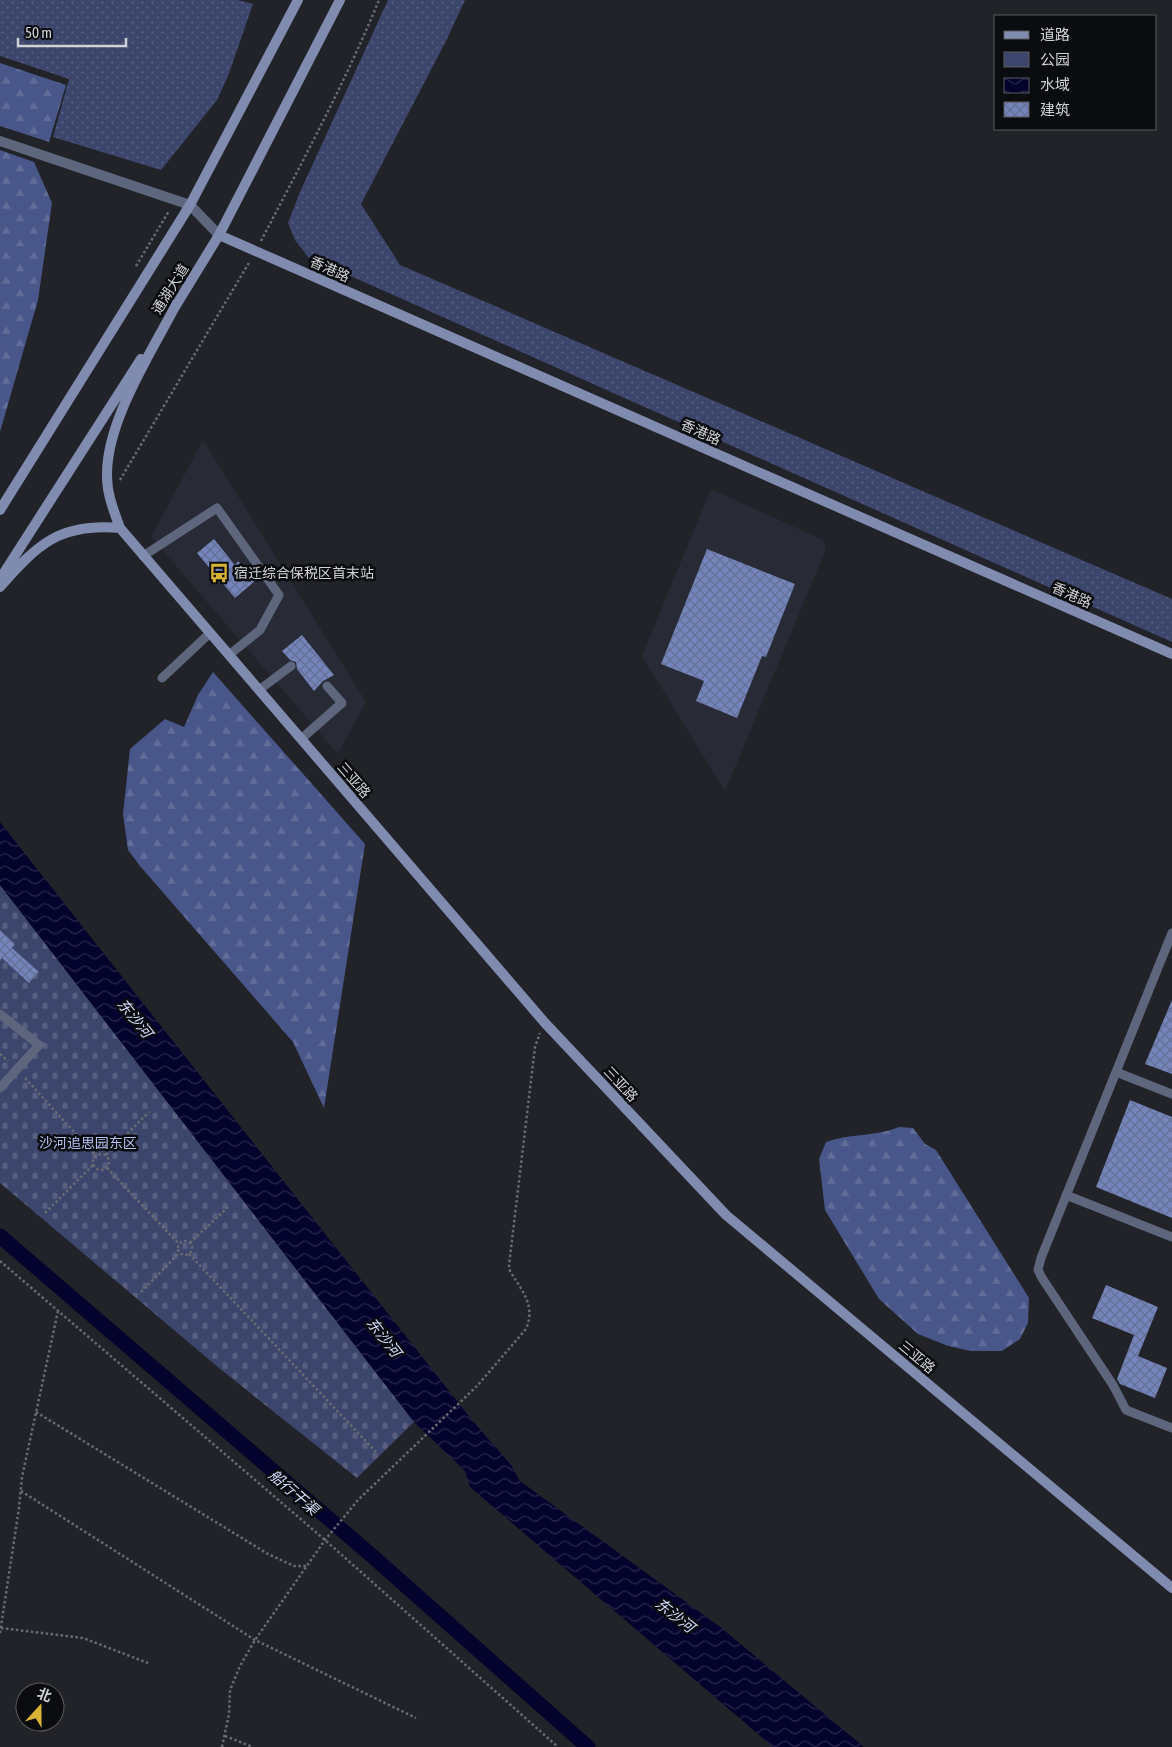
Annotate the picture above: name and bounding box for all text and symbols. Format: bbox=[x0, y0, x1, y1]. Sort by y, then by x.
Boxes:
scale bar bbox=[18, 15, 125, 47]
legend bbox=[994, 15, 1157, 130]
text: 50 m bbox=[25, 24, 52, 41]
text: 道路 bbox=[1040, 26, 1070, 43]
text: 公园 bbox=[1040, 51, 1070, 68]
text: 水域 bbox=[1040, 76, 1070, 93]
text: 建筑 bbox=[1040, 101, 1070, 118]
street label: 香港路 bbox=[308, 253, 352, 285]
street label: 通湖大道 bbox=[148, 261, 192, 317]
street label: 香港路 bbox=[679, 416, 723, 448]
bus stop icon: 宿迁综合保税区首末站 bbox=[208, 562, 230, 584]
place label: 宿迁综合保税区首末站 bbox=[234, 565, 374, 581]
street label: 香港路 bbox=[1050, 579, 1094, 611]
street label: 三亚路 bbox=[334, 759, 374, 801]
water label: 东沙河 bbox=[114, 995, 158, 1043]
street label: 三亚路 bbox=[601, 1063, 641, 1105]
park label: 沙河追思园东区 bbox=[39, 1135, 137, 1151]
water label: 东沙河 bbox=[363, 1314, 406, 1362]
street label: 三亚路 bbox=[896, 1337, 938, 1377]
water label: 船行干渠 bbox=[266, 1466, 324, 1519]
water label: 东沙河 bbox=[652, 1594, 700, 1637]
north arrow bbox=[15, 1682, 65, 1732]
text: 北 bbox=[35, 1685, 54, 1705]

